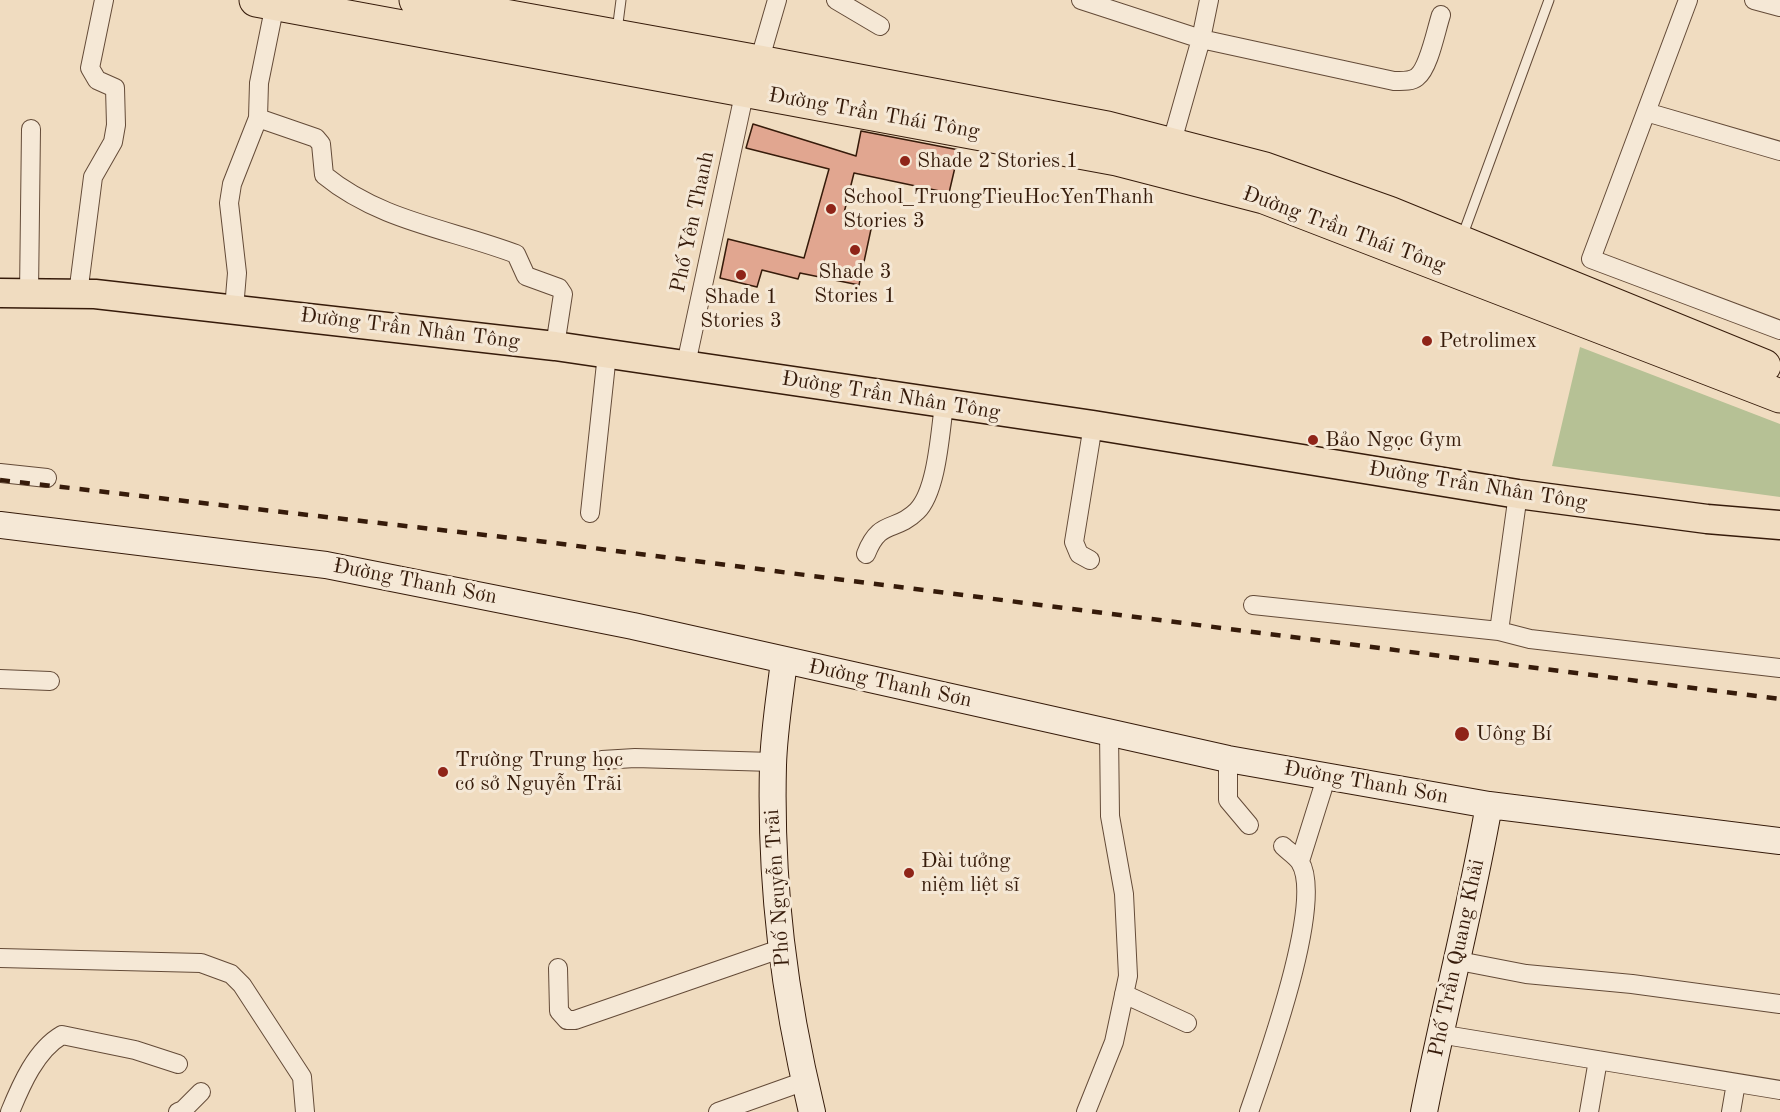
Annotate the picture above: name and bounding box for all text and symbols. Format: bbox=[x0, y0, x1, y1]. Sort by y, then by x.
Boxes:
street label: Đường Trần Thái Tông bbox=[766, 83, 982, 145]
place label: Shade 2 Stories 1 bbox=[917, 148, 1078, 174]
street label: Phố Yên Thanh bbox=[666, 149, 720, 295]
marker: Shade 2 Stories 1 bbox=[898, 154, 912, 168]
street label: Đường Trần Thái Tông bbox=[1239, 182, 1449, 278]
place label: School_TruongTieuHocYenThanh Stories 3 bbox=[843, 184, 1154, 234]
marker: School_TruongTieuHocYenThanh Stories 3 bbox=[824, 202, 838, 216]
marker: Shade 3 Stories 1 bbox=[848, 243, 862, 257]
place label: Shade 3 Stories 1 bbox=[814, 259, 896, 309]
marker: Shade 1 Stories 3 bbox=[734, 268, 748, 282]
place label: Shade 1 Stories 3 bbox=[700, 284, 782, 334]
street label: Đường Trần Nhân Tông bbox=[299, 303, 521, 355]
place label: Petrolimex bbox=[1439, 328, 1537, 354]
marker: Petrolimex bbox=[1420, 334, 1434, 348]
street label: Đường Trần Nhân Tông bbox=[780, 366, 1002, 426]
place label: Bảo Ngọc Gym bbox=[1325, 427, 1462, 453]
marker: Bảo Ngọc Gym bbox=[1306, 433, 1320, 447]
street label: Đường Trần Nhân Tông bbox=[1367, 456, 1589, 516]
street label: Đường Thanh Sơn bbox=[331, 554, 499, 610]
street label: Đường Thanh Sơn bbox=[806, 654, 974, 714]
place label: Uông Bí bbox=[1476, 721, 1552, 747]
marker: Uông Bí bbox=[1453, 725, 1471, 743]
place label: Trường Trung học cơ sở Nguyễn Trãi bbox=[455, 747, 623, 797]
street label: Đường Thanh Sơn bbox=[1282, 756, 1450, 810]
marker: Trường Trung học cơ sở Nguyễn Trãi bbox=[436, 765, 450, 779]
street label: Phố Nguyễn Trãi bbox=[760, 808, 796, 968]
place label: Đài tưởng niệm liệt sĩ bbox=[921, 848, 1019, 898]
street label: Phố Trần Quang Khải bbox=[1424, 857, 1490, 1059]
marker: Đài tưởng niệm liệt sĩ bbox=[902, 866, 916, 880]

